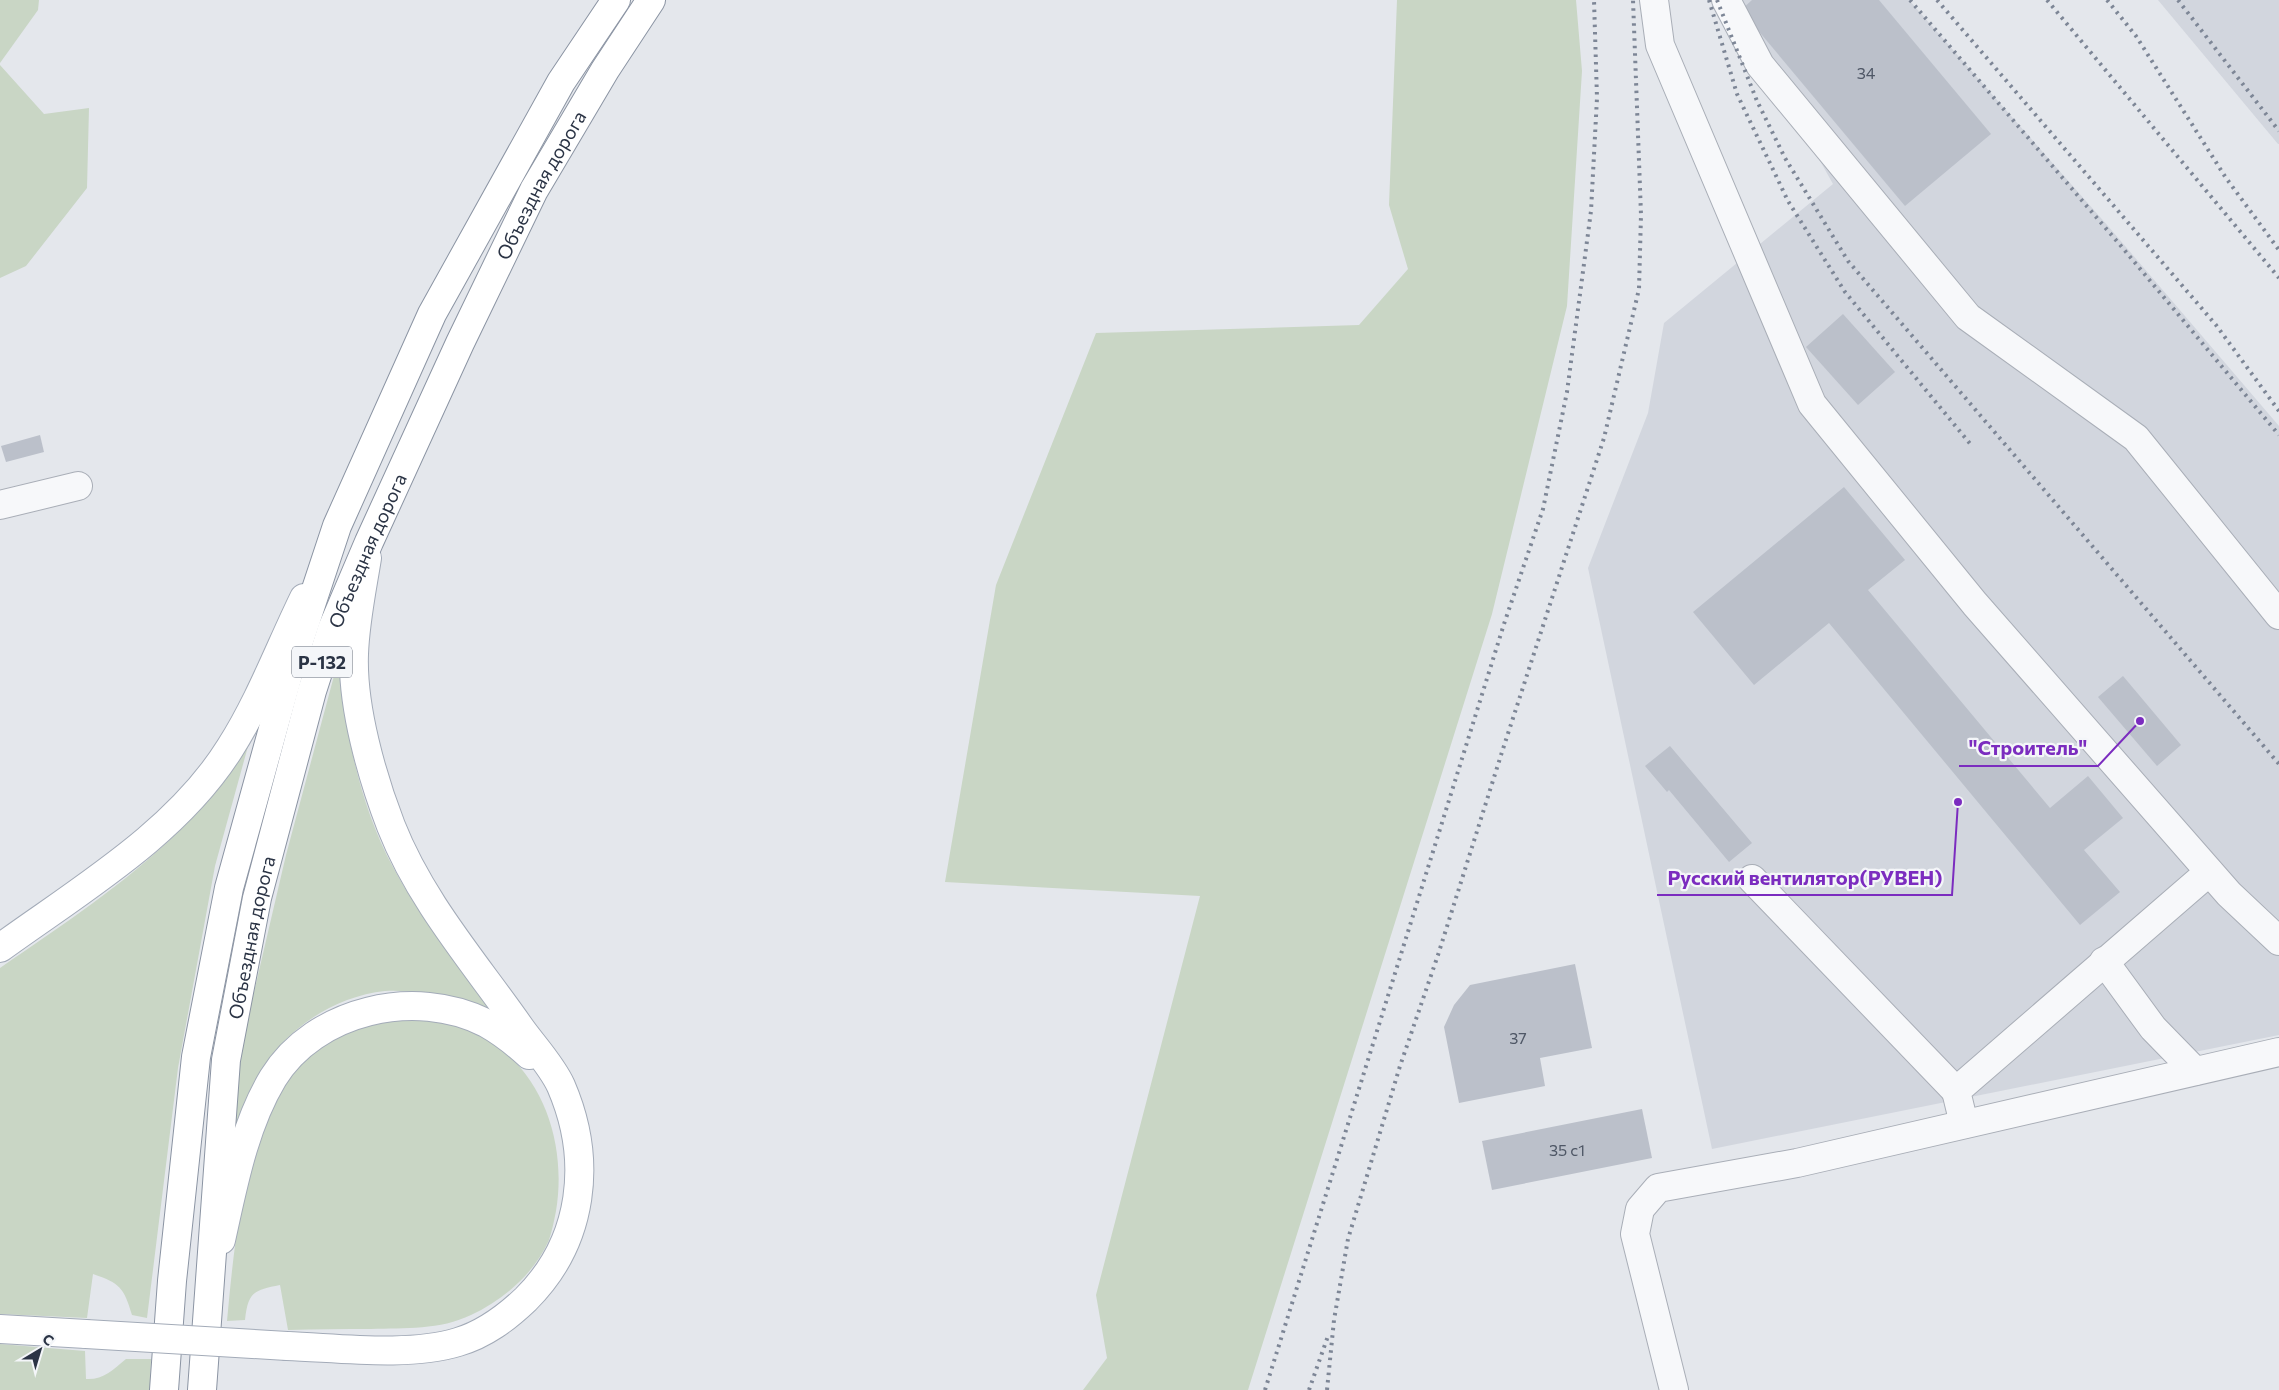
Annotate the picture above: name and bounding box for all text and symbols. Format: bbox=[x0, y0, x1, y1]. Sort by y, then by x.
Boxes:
house number: 34 bbox=[1857, 63, 1876, 82]
street label: Объездная дорога bbox=[491, 106, 590, 263]
street label: Объездная дорога bbox=[322, 469, 410, 631]
road number: Р-132 bbox=[292, 646, 352, 678]
callout: "Строитель" bbox=[1959, 731, 2098, 766]
text: "Строитель" bbox=[1969, 735, 2087, 759]
street label: Объездная дорога bbox=[223, 853, 279, 1021]
callout: Русский вентилятор(РУВЕН) bbox=[1657, 860, 1952, 895]
text: Русский вентилятор(РУВЕН) bbox=[1667, 865, 1943, 889]
house number: 37 bbox=[1509, 1028, 1527, 1047]
house number: 35 с1 bbox=[1549, 1140, 1585, 1159]
north arrow bbox=[15, 1325, 65, 1375]
text: С bbox=[39, 1330, 57, 1349]

